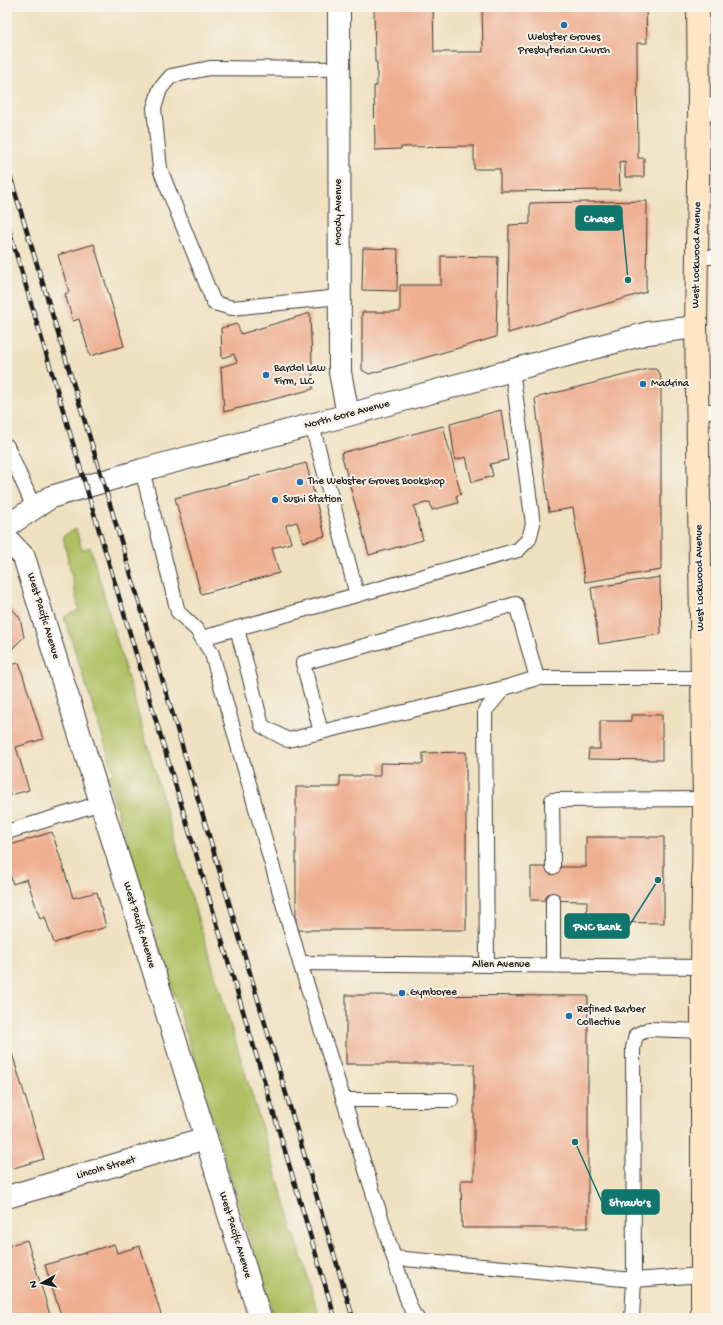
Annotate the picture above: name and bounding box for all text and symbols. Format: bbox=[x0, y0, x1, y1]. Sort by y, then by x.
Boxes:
marker: Webster Groves Presbyterian Church bbox=[559, 20, 569, 30]
place label: Webster Groves Presbyterian Church bbox=[517, 32, 610, 57]
street label: Moody Avenue bbox=[333, 178, 345, 245]
street label: West Lockwood Avenue bbox=[690, 201, 704, 308]
callout: Chase bbox=[576, 206, 622, 230]
text: Chase bbox=[583, 213, 615, 227]
place label: Bardol Law Firm, LLC bbox=[273, 363, 326, 388]
marker: Bardol Law Firm, LLC bbox=[261, 370, 271, 380]
place label: Madrina bbox=[651, 378, 690, 390]
marker: Madrina bbox=[638, 379, 648, 389]
street label: North Gore Avenue bbox=[303, 398, 391, 432]
place label: The Webster Groves Bookshop bbox=[307, 476, 445, 488]
marker: The Webster Groves Bookshop bbox=[295, 477, 305, 487]
place label: Sushi Station bbox=[283, 494, 342, 506]
marker: Sushi Station bbox=[270, 495, 280, 505]
street label: West Lockwood Avenue bbox=[693, 524, 707, 631]
street label: West Pacific Avenue bbox=[24, 571, 63, 661]
street label: West Pacific Avenue bbox=[120, 880, 159, 970]
callout: PNC Bank bbox=[565, 914, 629, 938]
text: PNC Bank bbox=[572, 921, 622, 935]
street label: Allen Avenue bbox=[472, 959, 530, 971]
place label: Gymboree bbox=[410, 987, 457, 999]
marker: Gymboree bbox=[397, 988, 407, 998]
place label: Refined Barber Collective bbox=[577, 1003, 646, 1029]
marker: Refined Barber Collective bbox=[564, 1011, 574, 1021]
street label: Lincoln Street bbox=[75, 1153, 138, 1182]
street label: West Pacific Avenue bbox=[216, 1190, 255, 1280]
callout: Straub’s bbox=[602, 1190, 659, 1214]
text: Straub’s bbox=[609, 1197, 651, 1211]
north arrow bbox=[22, 1263, 62, 1303]
text: N bbox=[28, 1280, 41, 1289]

